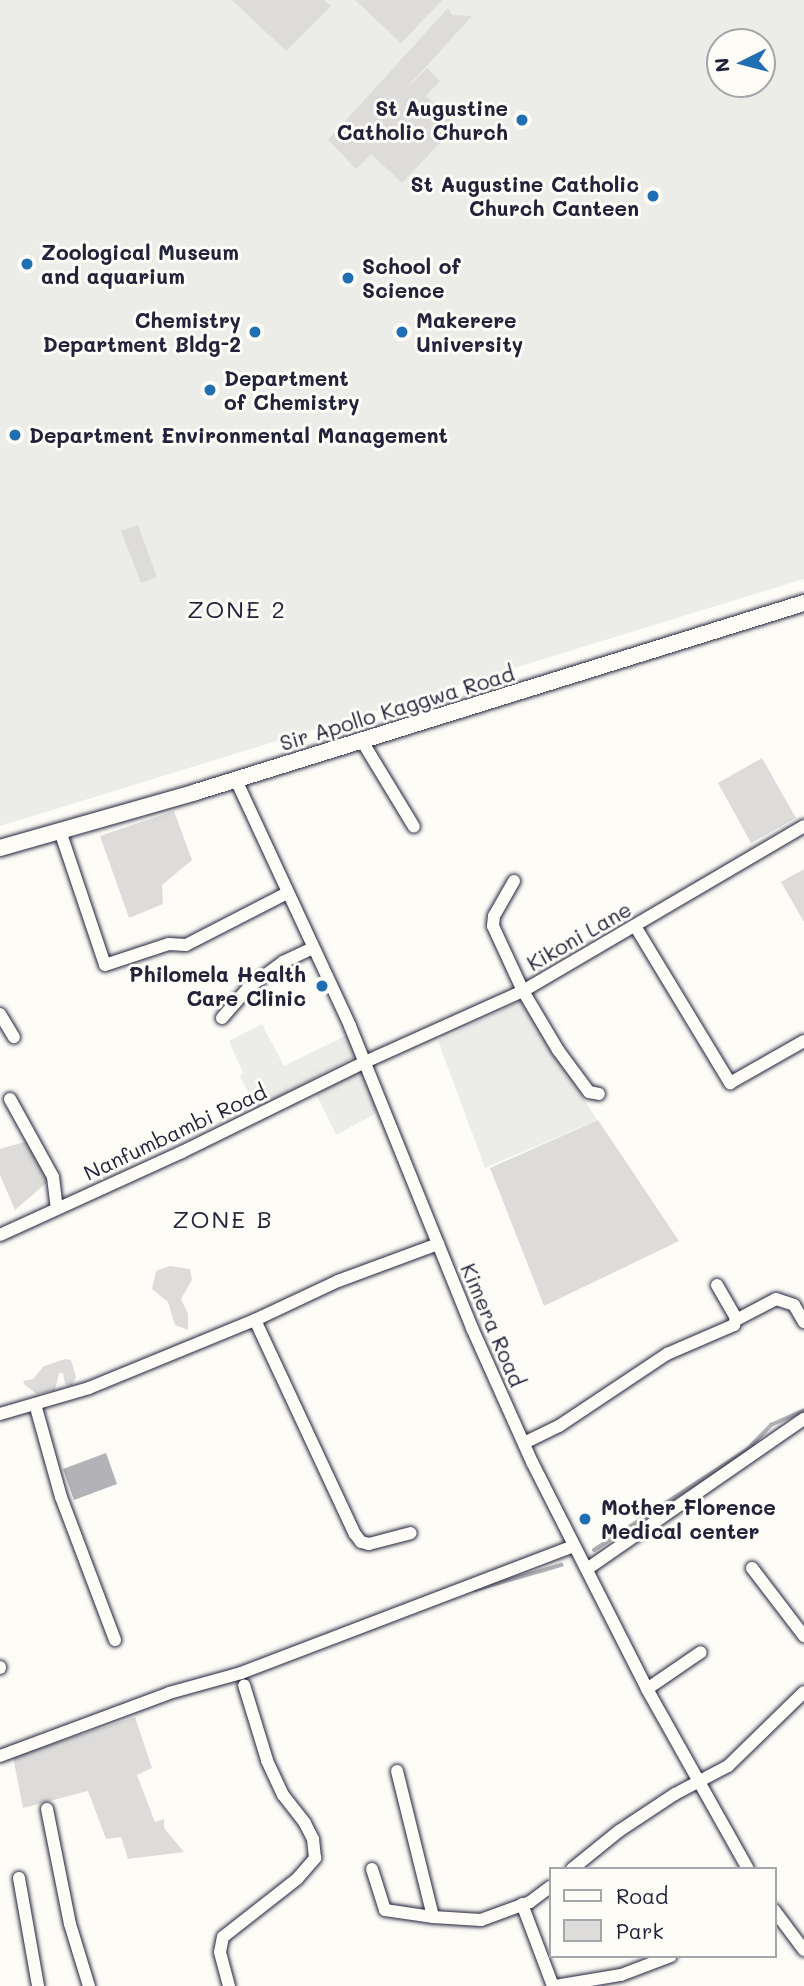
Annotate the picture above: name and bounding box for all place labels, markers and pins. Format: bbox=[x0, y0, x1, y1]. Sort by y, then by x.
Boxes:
place label: St Augustine Catholic Church bbox=[337, 95, 508, 145]
marker: St Augustine Catholic Church bbox=[514, 112, 530, 128]
place label: St Augustine Catholic Church Canteen bbox=[411, 171, 639, 221]
marker: St Augustine Catholic Church Canteen bbox=[645, 188, 661, 204]
place label: Zoological Museum and aquarium bbox=[41, 239, 239, 289]
place label: School of Science bbox=[362, 253, 460, 303]
marker: Zoological Museum and aquarium bbox=[19, 256, 35, 272]
marker: School of Science bbox=[340, 270, 356, 286]
place label: Chemistry Department Bldg-2 bbox=[43, 307, 241, 357]
place label: Makerere University bbox=[416, 307, 523, 357]
marker: Chemistry Department Bldg-2 bbox=[247, 324, 263, 340]
marker: Makerere University bbox=[394, 324, 410, 340]
place label: Department of Chemistry bbox=[224, 365, 360, 415]
marker: Department of Chemistry bbox=[202, 382, 218, 398]
place label: Department Environmental Management bbox=[29, 422, 448, 448]
marker: Department Environmental Management bbox=[7, 427, 23, 443]
place label: Philomela Health Care Clinic bbox=[129, 961, 306, 1011]
marker: Philomela Health Care Clinic bbox=[312, 976, 332, 996]
place label: Mother Florence Medical center bbox=[601, 1494, 776, 1544]
marker: Mother Florence Medical center bbox=[575, 1509, 595, 1529]

